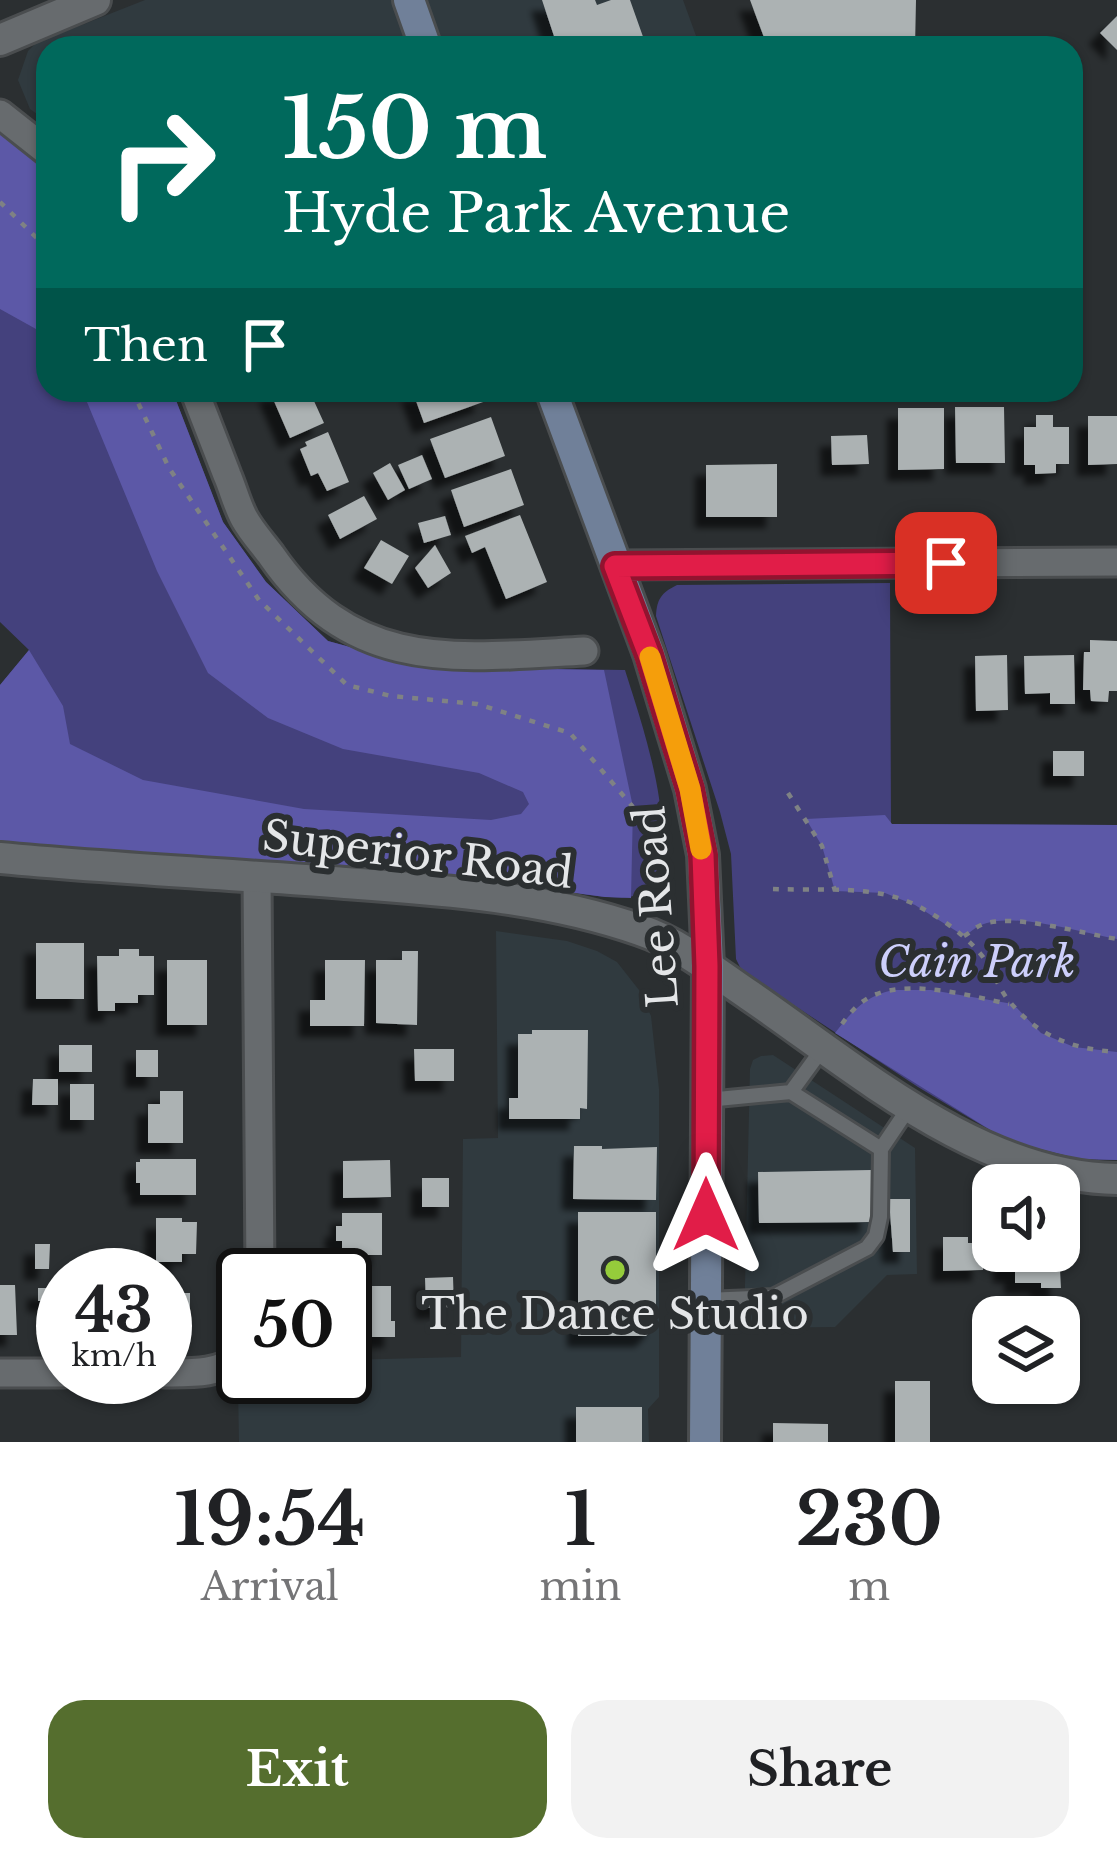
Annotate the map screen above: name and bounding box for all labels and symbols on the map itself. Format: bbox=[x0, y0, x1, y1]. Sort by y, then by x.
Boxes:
pin bbox=[895, 512, 997, 614]
street label: Lee Road bbox=[623, 804, 689, 1010]
street label: Superior Road bbox=[260, 809, 576, 899]
park label: Cain Park bbox=[878, 936, 1076, 988]
position arrow bbox=[643, 1152, 769, 1278]
speed limit sign: 50 bbox=[216, 1248, 372, 1404]
marker: The Dance Studio bbox=[602, 1257, 628, 1283]
place label: The Dance Studio bbox=[421, 1288, 809, 1340]

